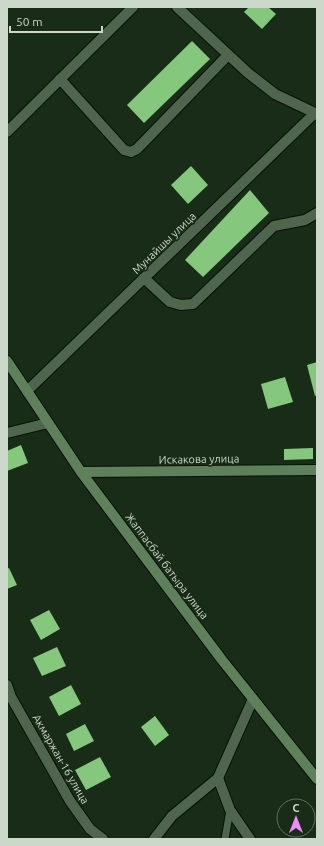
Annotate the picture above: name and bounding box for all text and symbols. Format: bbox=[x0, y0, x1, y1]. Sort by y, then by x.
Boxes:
scale bar bbox=[10, 8, 102, 34]
text: 50 m bbox=[16, 15, 43, 28]
street label: Мунайшы улица bbox=[130, 210, 198, 276]
street label: Искакова улица bbox=[159, 452, 239, 466]
street label: Жаппасбай батыра улица bbox=[123, 511, 211, 621]
street label: Акмаржан-16 улица bbox=[30, 712, 92, 806]
north arrow bbox=[276, 798, 316, 838]
text: С bbox=[292, 802, 300, 814]

